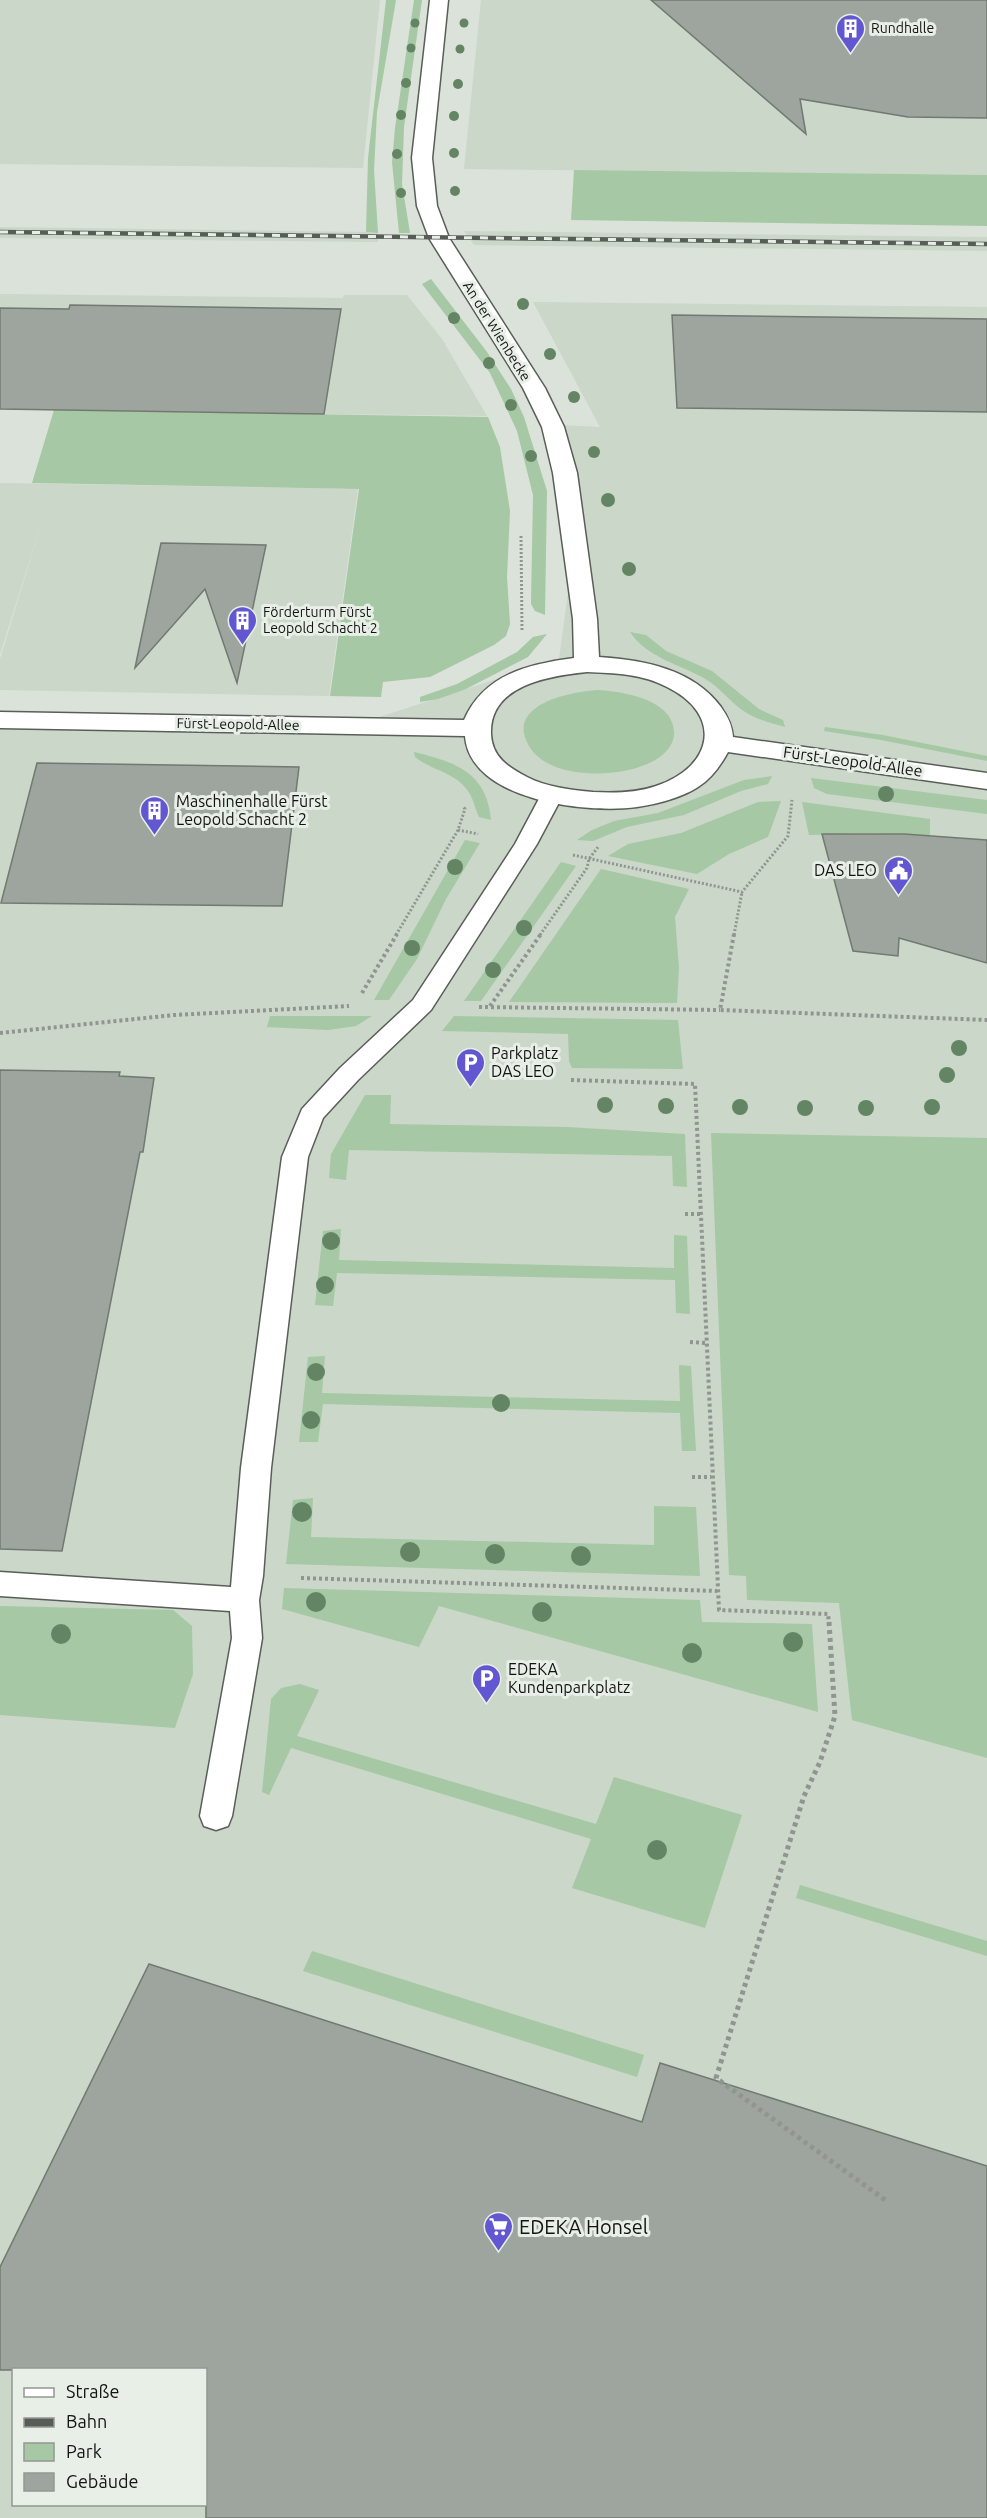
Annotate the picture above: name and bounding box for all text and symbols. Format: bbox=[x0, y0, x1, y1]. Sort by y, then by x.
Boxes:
building icon: Rundhalle bbox=[834, 12, 866, 54]
place label: Rundhalle bbox=[871, 20, 934, 36]
street label: An der Wienbecke bbox=[460, 278, 534, 384]
building icon: Förderturm Fürst Leopold Schacht 2 bbox=[226, 604, 258, 646]
place label: Förderturm Fürst Leopold Schacht 2 bbox=[263, 604, 378, 636]
street label: Fürst-Leopold-Allee bbox=[176, 715, 300, 733]
street label: Fürst-Leopold-Allee bbox=[782, 742, 924, 780]
place label: Maschinenhalle Fürst Leopold Schacht 2 bbox=[176, 792, 328, 828]
building icon: Maschinenhalle Fürst Leopold Schacht 2 bbox=[139, 794, 171, 836]
public building icon: DAS LEO bbox=[882, 854, 914, 896]
place label: DAS LEO bbox=[814, 861, 877, 879]
place label: Parkplatz DAS LEO bbox=[491, 1044, 558, 1080]
parking icon: Parkplatz DAS LEO bbox=[454, 1046, 486, 1088]
place label: EDEKA Kundenparkplatz bbox=[508, 1660, 630, 1696]
parking icon: EDEKA Kundenparkplatz bbox=[471, 1662, 503, 1704]
supermarket icon: EDEKA Honsel bbox=[482, 2210, 514, 2252]
place label: EDEKA Honsel bbox=[519, 2215, 648, 2238]
legend bbox=[12, 2368, 207, 2506]
text: Straße bbox=[66, 2381, 119, 2401]
text: Bahn bbox=[66, 2411, 107, 2431]
text: Park bbox=[66, 2441, 102, 2461]
text: Gebäude bbox=[66, 2471, 138, 2491]

